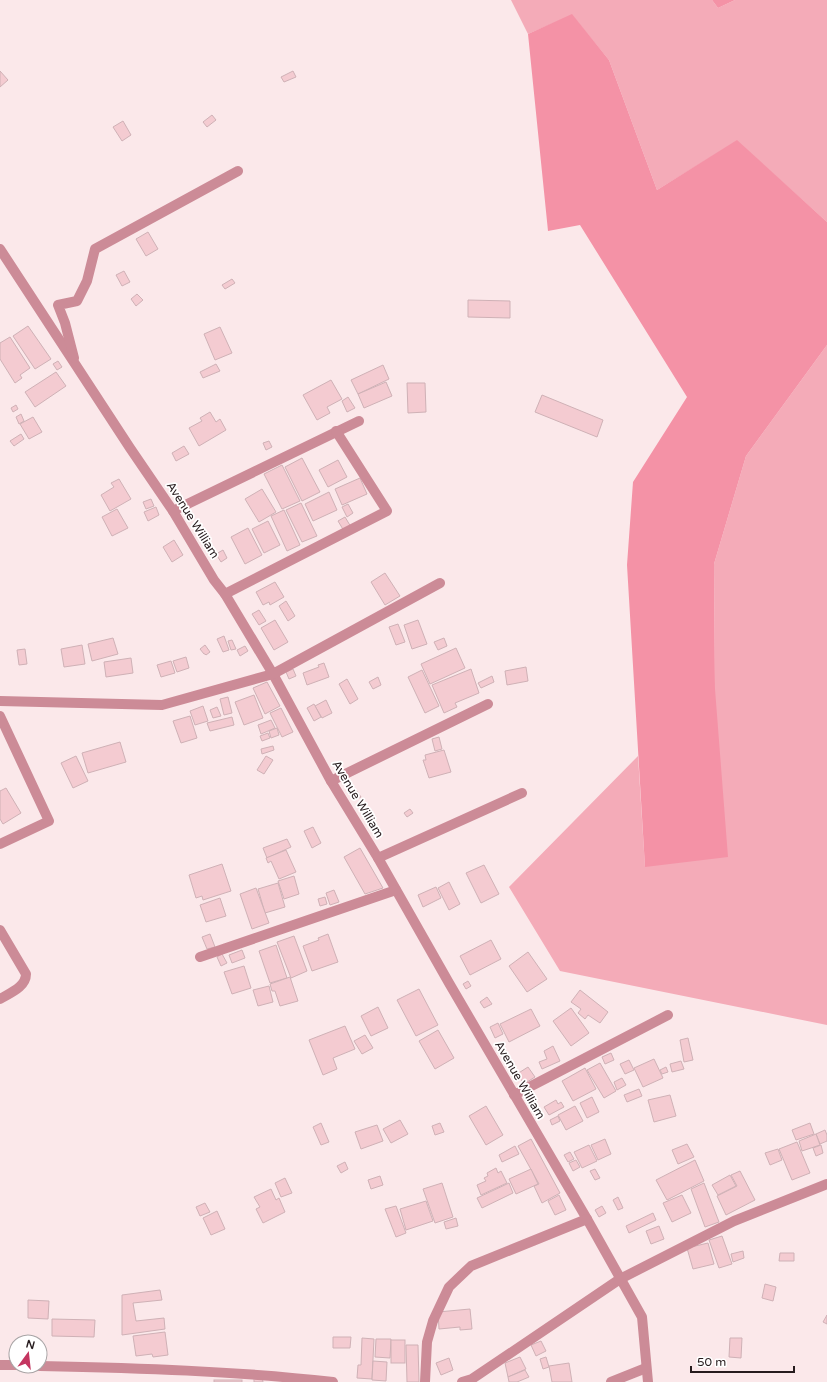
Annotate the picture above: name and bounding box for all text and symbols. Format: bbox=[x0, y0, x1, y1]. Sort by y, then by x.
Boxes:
street label: Avenue William bbox=[164, 479, 222, 561]
street label: Avenue William bbox=[329, 758, 387, 840]
street label: Avenue William bbox=[492, 1038, 548, 1122]
north arrow bbox=[8, 1334, 48, 1374]
text: N bbox=[25, 1337, 36, 1352]
scale bar bbox=[691, 1348, 794, 1374]
text: 50 m bbox=[697, 1355, 726, 1369]

